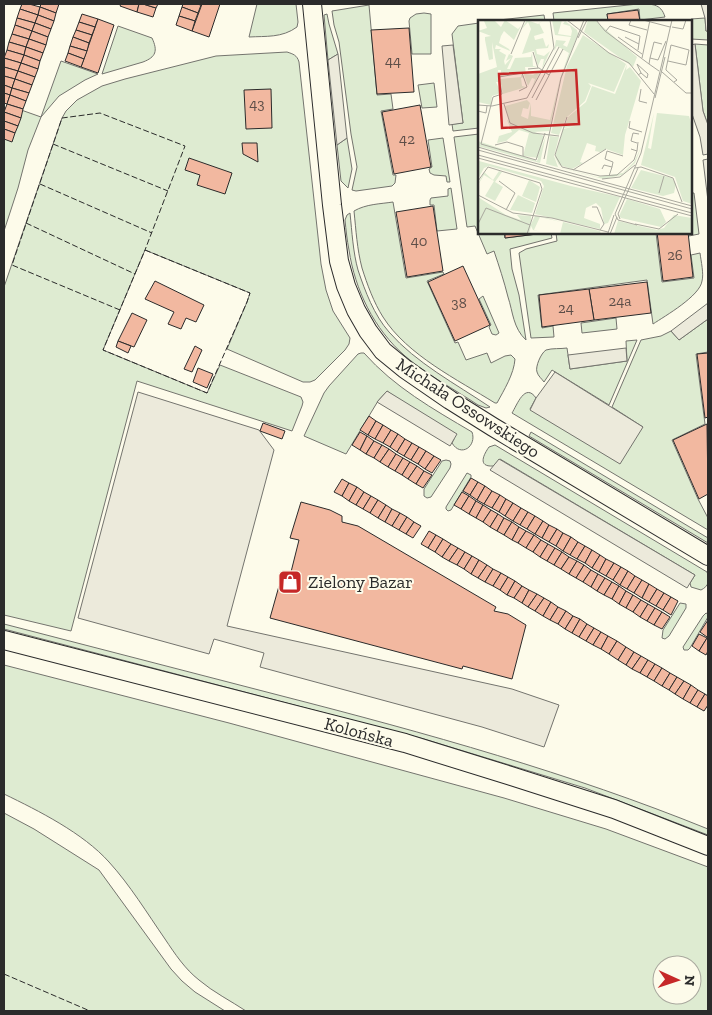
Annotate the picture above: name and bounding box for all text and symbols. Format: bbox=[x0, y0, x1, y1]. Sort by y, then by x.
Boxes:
inset map bbox=[478, 20, 692, 234]
house number: 44 bbox=[385, 52, 401, 70]
house number: 43 bbox=[249, 95, 265, 113]
house number: 42 bbox=[399, 130, 415, 148]
house number: 40 bbox=[411, 232, 427, 250]
house number: 26 bbox=[667, 246, 683, 264]
house number: 24a bbox=[608, 292, 632, 310]
house number: 38 bbox=[451, 294, 467, 312]
house number: 24 bbox=[558, 299, 574, 317]
street label: Michała Ossowskiego bbox=[392, 353, 544, 463]
shop icon: Zielony Bazar bbox=[277, 569, 303, 595]
place label: Zielony Bazar bbox=[308, 571, 413, 593]
street label: Kolońska bbox=[322, 712, 396, 752]
north arrow bbox=[652, 955, 702, 1005]
text: N bbox=[681, 975, 698, 987]

